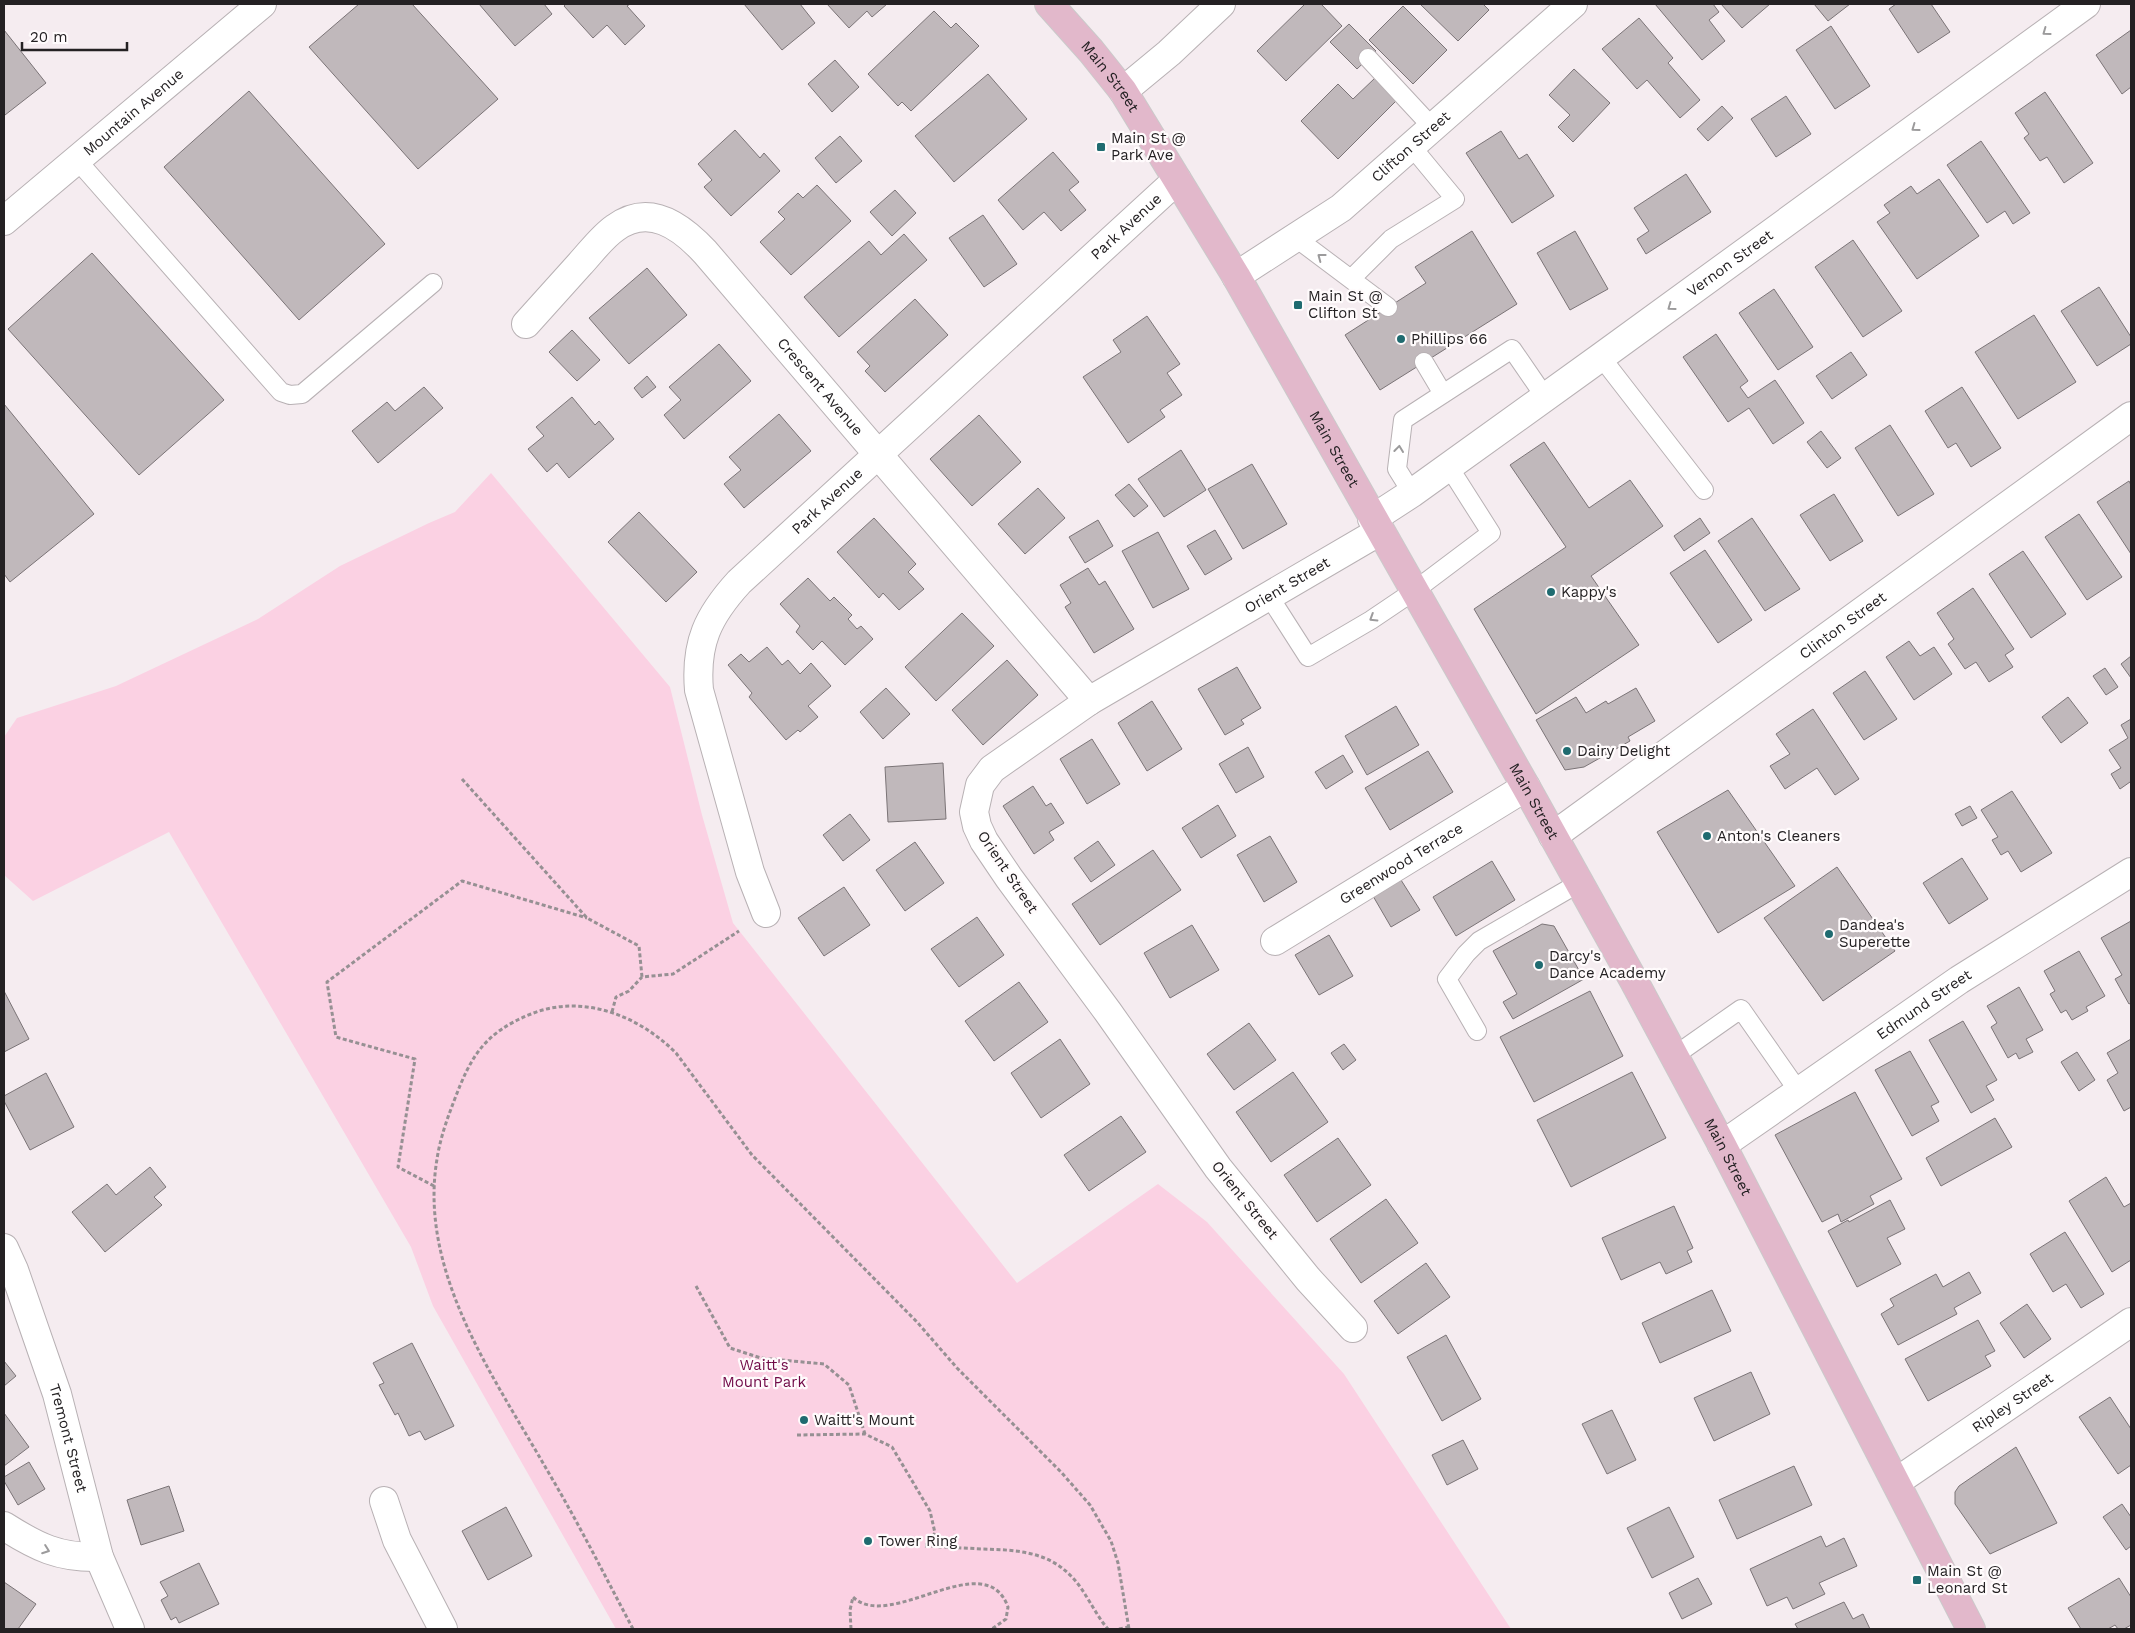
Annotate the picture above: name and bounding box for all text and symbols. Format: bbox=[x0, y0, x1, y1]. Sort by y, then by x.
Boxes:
scale bar bbox=[22, 20, 128, 52]
one-way arrow bbox=[2043, 26, 2052, 35]
text: 20 m bbox=[30, 28, 68, 46]
street label: Main Street bbox=[1077, 37, 1143, 116]
street label: Mountain Avenue bbox=[79, 65, 187, 160]
street label: Clifton Street bbox=[1368, 107, 1454, 186]
one-way arrow bbox=[1912, 122, 1921, 130]
place label: Main St @ Park Ave bbox=[1111, 129, 1186, 164]
marker: Main St @ Park Ave bbox=[1095, 141, 1107, 153]
street label: Park Avenue bbox=[1087, 190, 1165, 263]
street label: Vernon Street bbox=[1683, 226, 1777, 300]
one-way arrow bbox=[1317, 254, 1327, 263]
place label: Main St @ Clifton St bbox=[1308, 287, 1383, 322]
marker: Main St @ Clifton St bbox=[1292, 299, 1304, 311]
one-way arrow bbox=[1667, 301, 1677, 310]
place label: Phillips 66 bbox=[1411, 330, 1487, 348]
marker: Phillips 66 bbox=[1395, 333, 1407, 345]
street label: Crescent Avenue bbox=[773, 334, 867, 439]
street label: Main Street bbox=[1305, 408, 1363, 491]
one-way arrow bbox=[1393, 444, 1404, 452]
street label: Park Avenue bbox=[788, 464, 866, 538]
street label: Orient Street bbox=[1241, 553, 1334, 617]
place label: Kappy's bbox=[1561, 583, 1617, 601]
marker: Kappy's bbox=[1545, 586, 1557, 598]
street label: Clinton Street bbox=[1796, 588, 1890, 663]
one-way arrow bbox=[1369, 612, 1378, 622]
place label: Dairy Delight bbox=[1577, 742, 1671, 760]
marker: Dairy Delight bbox=[1561, 745, 1573, 757]
street label: Main Street bbox=[1505, 760, 1563, 843]
street label: Greenwood Terrace bbox=[1336, 819, 1466, 908]
street label: Orient Street bbox=[974, 827, 1043, 917]
place label: Anton's Cleaners bbox=[1717, 827, 1840, 845]
marker: Anton's Cleaners bbox=[1701, 830, 1713, 842]
place label: Dandea's Superette bbox=[1839, 916, 1910, 951]
marker: Dandea's Superette bbox=[1823, 928, 1835, 940]
place label: Darcy's Dance Academy bbox=[1549, 947, 1666, 982]
marker: Darcy's Dance Academy bbox=[1533, 959, 1545, 971]
street label: Edmund Street bbox=[1873, 965, 1975, 1044]
street label: Main Street bbox=[1700, 1115, 1756, 1199]
street label: Orient Street bbox=[1208, 1157, 1283, 1243]
park label: Waitt's Mount Park bbox=[722, 1356, 806, 1391]
street label: Ripley Street bbox=[1969, 1368, 2057, 1437]
street label: Tremont Street bbox=[45, 1381, 91, 1495]
place label: Waitt's Mount bbox=[814, 1411, 915, 1429]
marker: Waitt's Mount bbox=[798, 1414, 810, 1426]
place label: Tower Ring bbox=[878, 1532, 957, 1550]
marker: Tower Ring bbox=[862, 1535, 874, 1547]
one-way arrow bbox=[41, 1543, 50, 1554]
place label: Main St @ Leonard St bbox=[1927, 1562, 2008, 1597]
marker: Main St @ Leonard St bbox=[1911, 1574, 1923, 1586]

